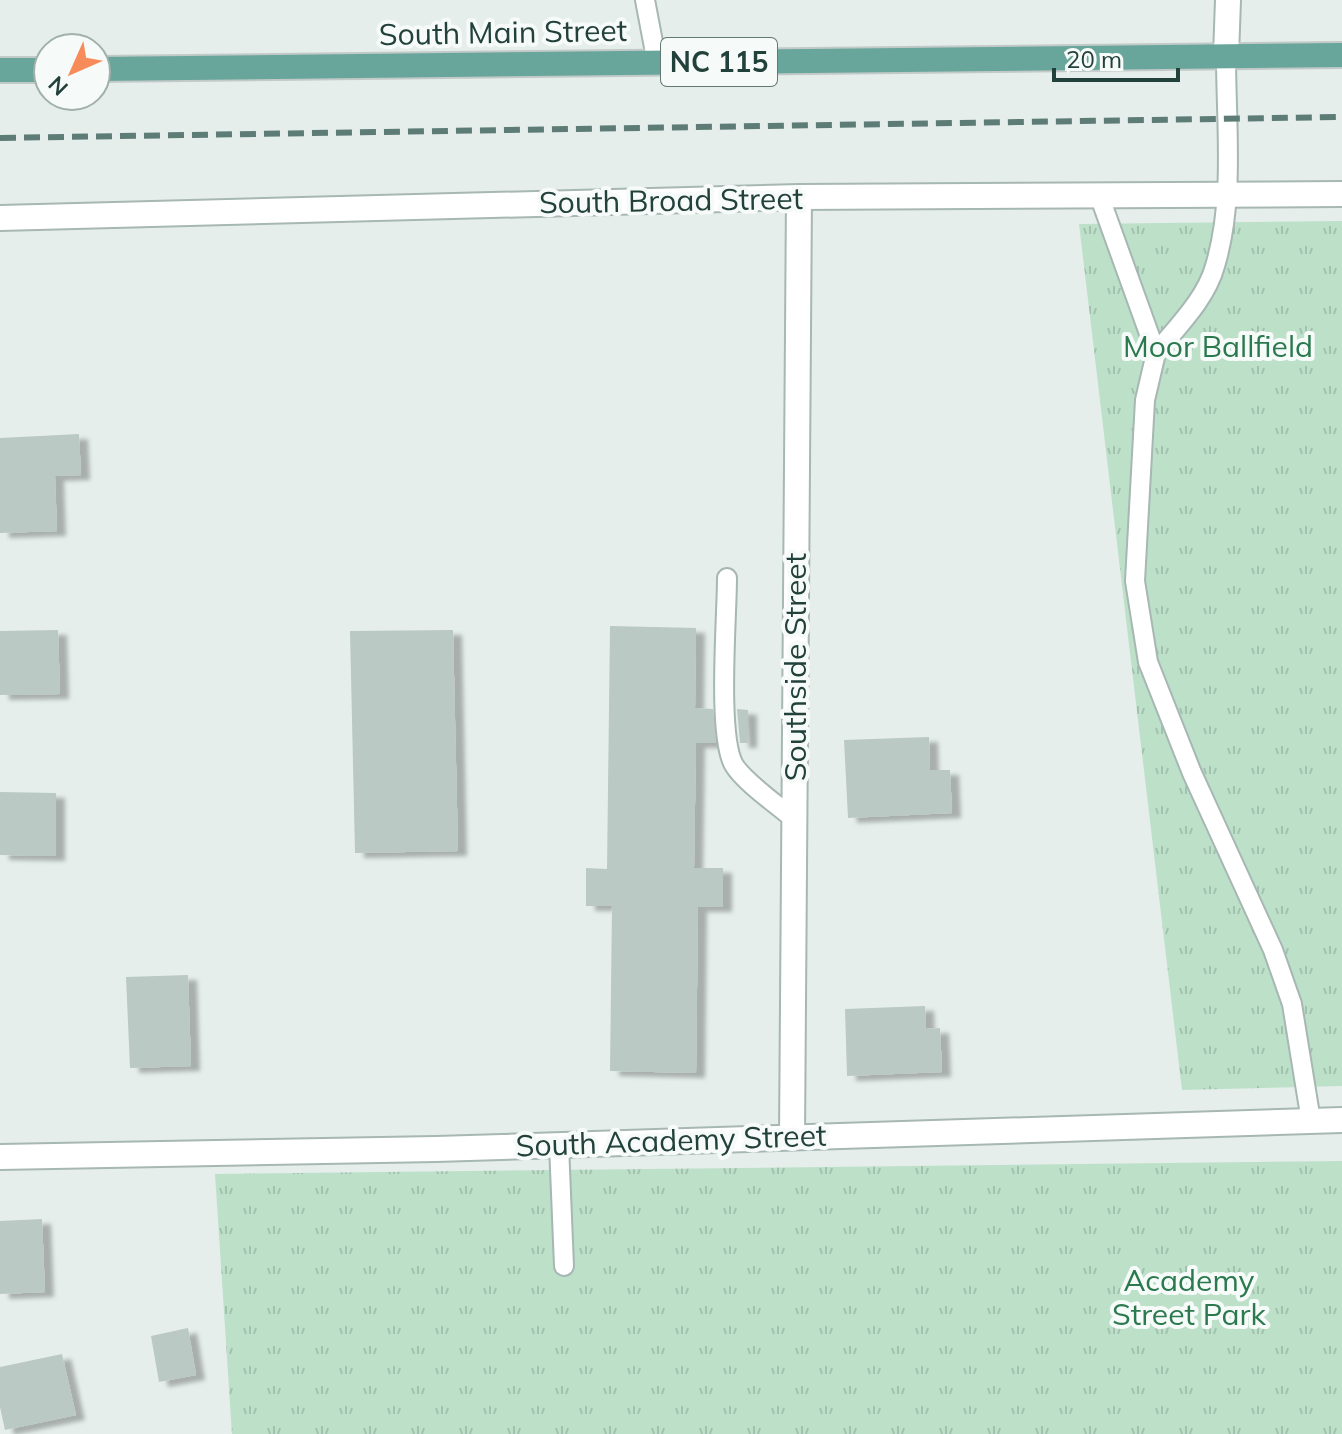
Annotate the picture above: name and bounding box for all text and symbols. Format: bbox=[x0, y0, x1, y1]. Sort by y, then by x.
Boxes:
street label: South Main Street bbox=[379, 11, 627, 53]
north arrow bbox=[32, 32, 112, 112]
scale bar bbox=[1054, 32, 1178, 82]
road number: NC 115 bbox=[661, 38, 777, 86]
text: 20 m bbox=[1066, 44, 1122, 74]
text: N bbox=[42, 70, 74, 102]
street label: South Broad Street bbox=[539, 179, 803, 221]
park label: Moor Ballfield bbox=[1123, 327, 1313, 365]
street label: Southside Street bbox=[776, 553, 814, 781]
street label: South Academy Street bbox=[515, 1116, 827, 1164]
park label: Academy Street Park bbox=[1112, 1261, 1267, 1333]

